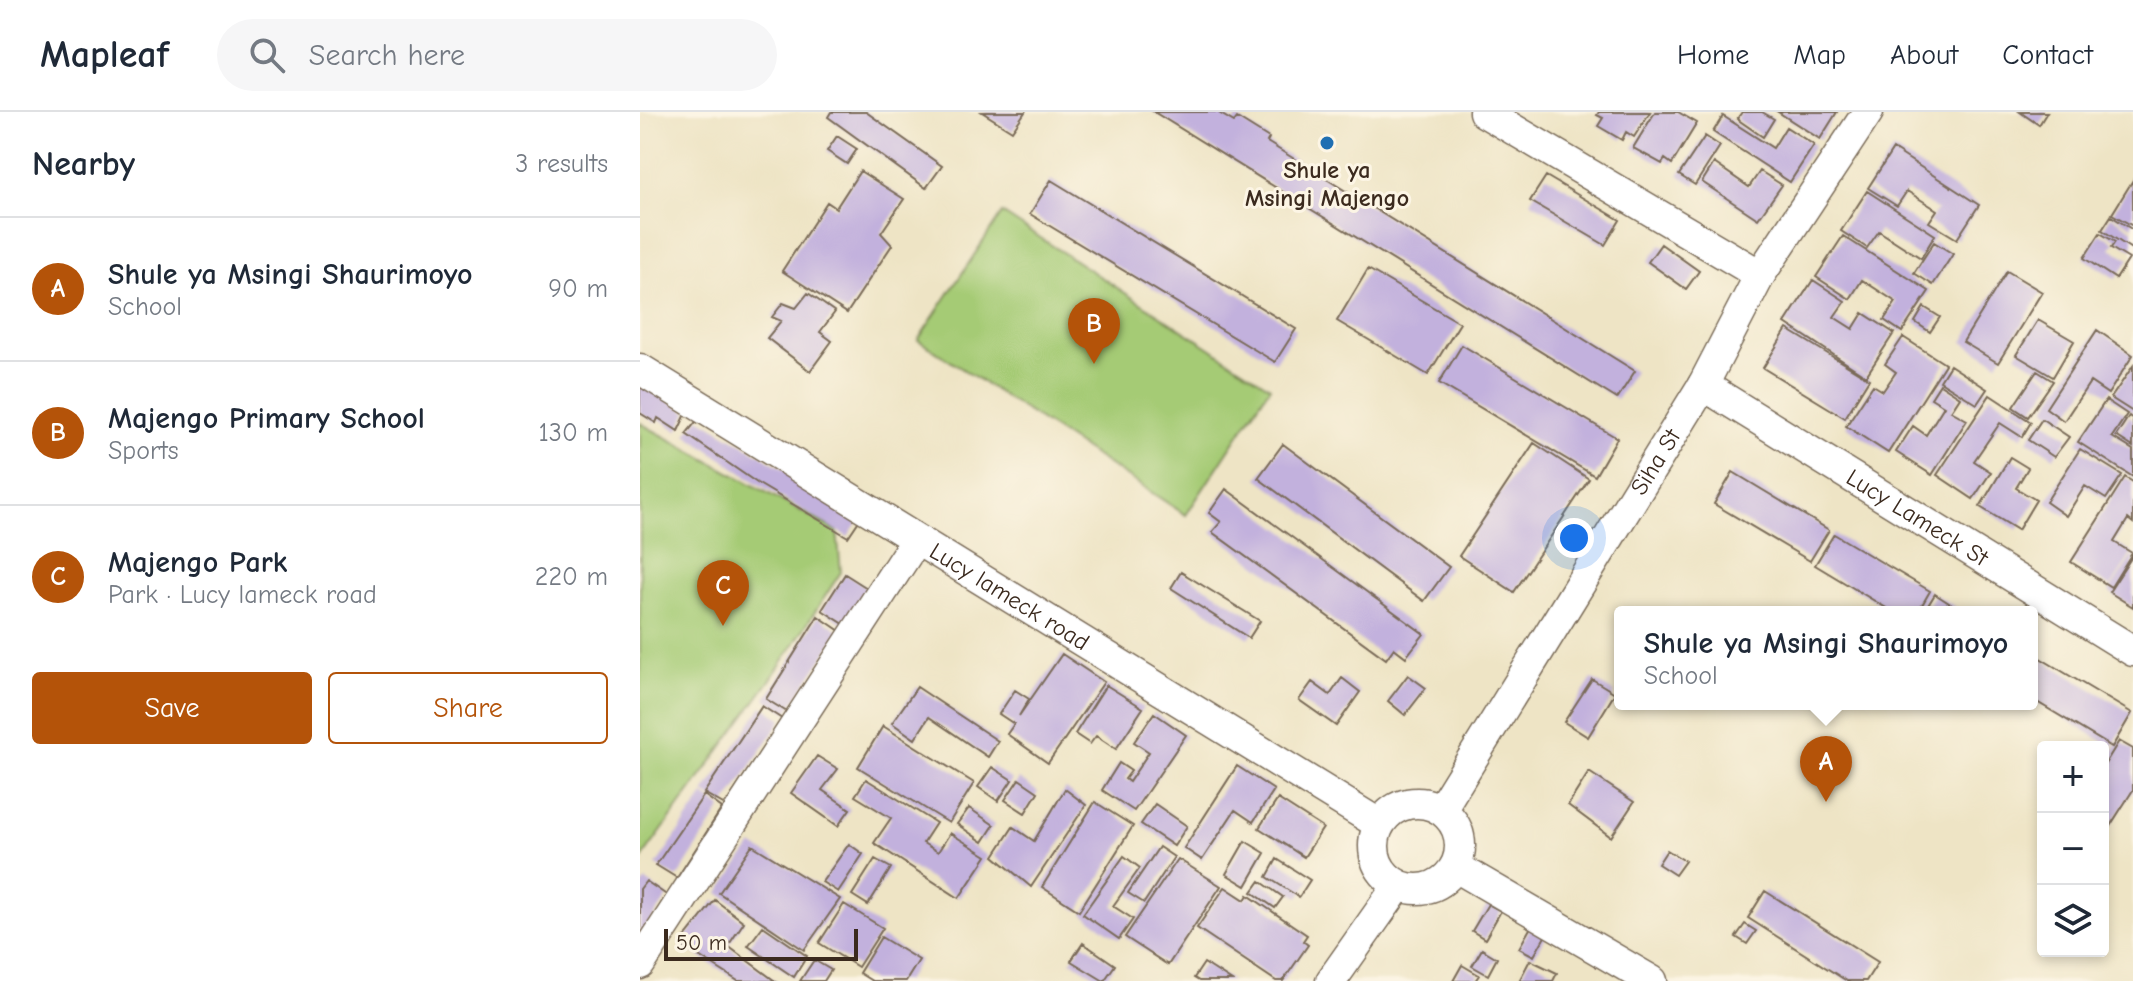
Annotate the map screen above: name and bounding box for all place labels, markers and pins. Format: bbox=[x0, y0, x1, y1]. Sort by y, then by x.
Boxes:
marker: Shule ya Msingi Majengo bbox=[1318, 134, 1336, 152]
place label: Shule ya Msingi Majengo bbox=[1245, 156, 1409, 212]
pin: B bbox=[1068, 298, 1120, 364]
pin: C bbox=[697, 560, 749, 626]
pin: A bbox=[1800, 736, 1852, 802]

